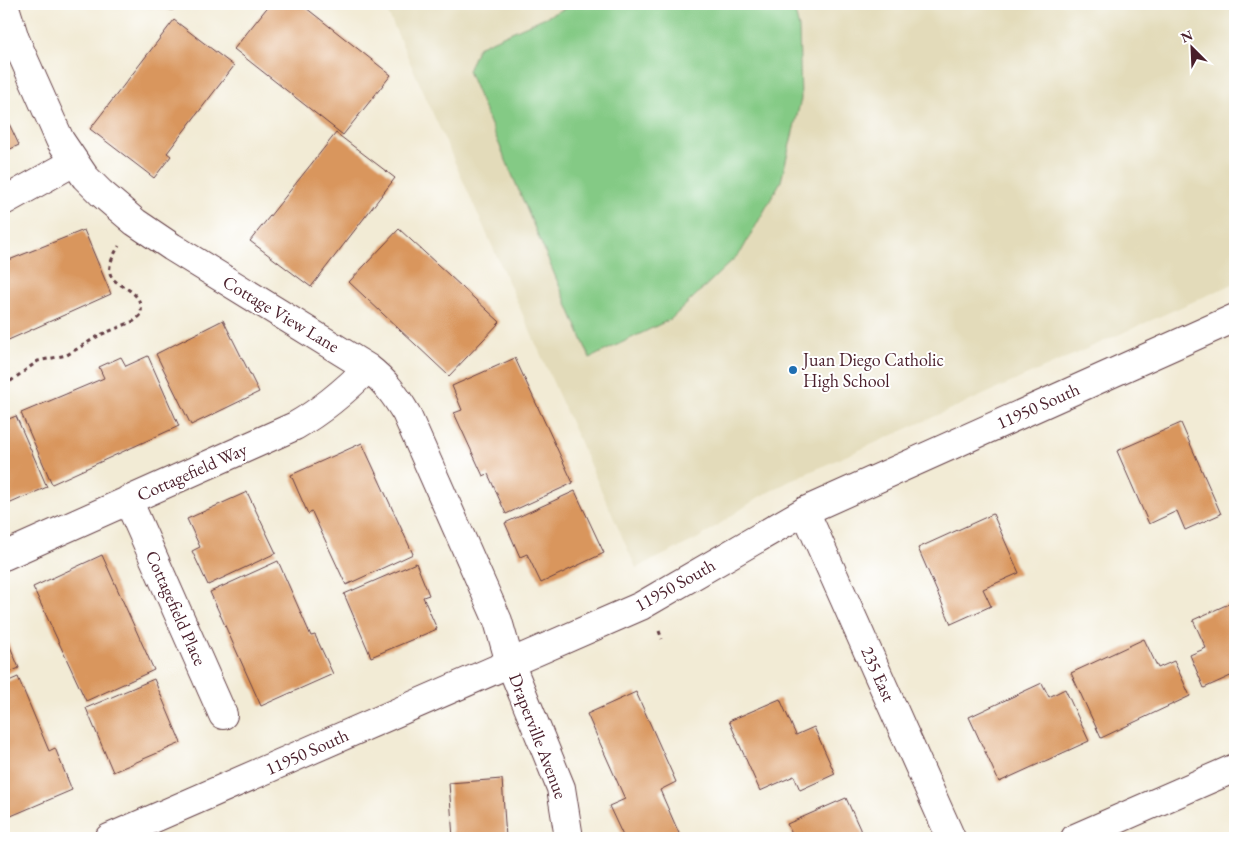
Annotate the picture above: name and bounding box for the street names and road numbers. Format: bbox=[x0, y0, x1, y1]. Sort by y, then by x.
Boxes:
street label: Cottage View Lane bbox=[219, 270, 344, 357]
street label: 11950 South bbox=[993, 377, 1083, 434]
street label: Cottagefield Way bbox=[133, 437, 250, 506]
street label: Cottagefield Place bbox=[141, 547, 212, 669]
street label: 11950 South bbox=[630, 553, 719, 616]
street label: 235 East bbox=[856, 643, 901, 705]
street label: Draperville Avenue bbox=[504, 670, 573, 802]
street label: 11950 South bbox=[262, 723, 352, 780]

